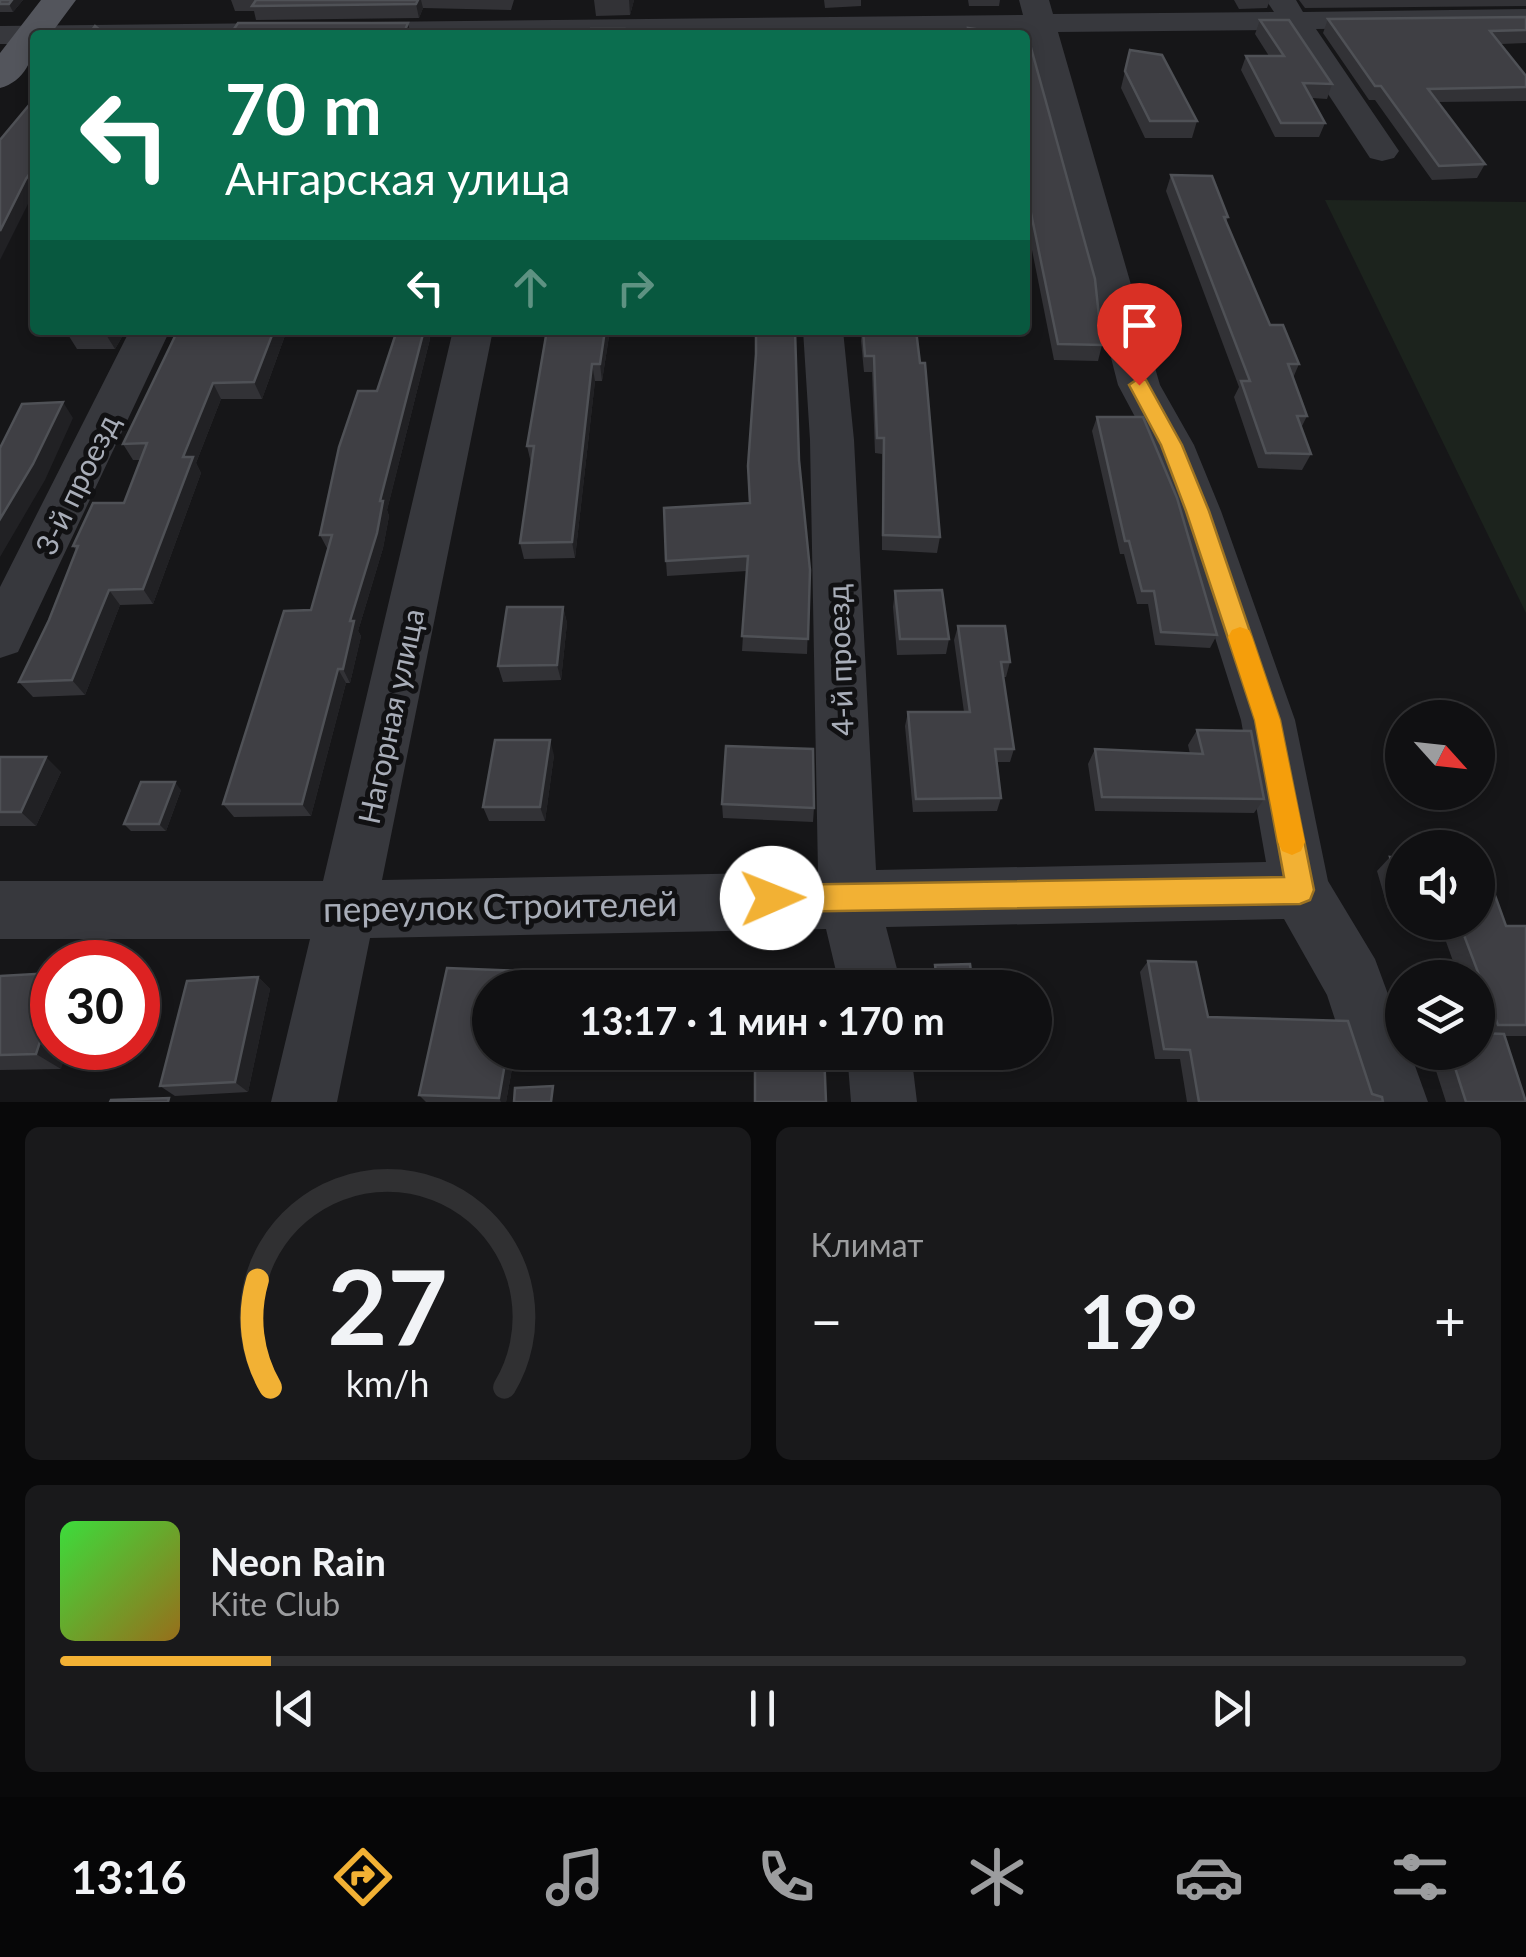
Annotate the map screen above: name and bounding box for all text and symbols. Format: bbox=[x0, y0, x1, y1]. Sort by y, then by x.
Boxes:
text: 70 m bbox=[225, 66, 382, 150]
icon: left bbox=[60, 70, 190, 200]
text: Ангарская улица bbox=[225, 151, 570, 205]
icon: left bbox=[398, 260, 453, 315]
icon: ahead bbox=[503, 260, 558, 315]
icon: right bbox=[608, 260, 663, 315]
pin bbox=[1097, 283, 1182, 386]
icon: arrive bbox=[1112, 298, 1167, 353]
street label: 3-й проезд bbox=[27, 408, 125, 560]
street label: 4-й проезд bbox=[818, 583, 860, 737]
street label: Нагорная улица bbox=[350, 605, 430, 827]
north arrow bbox=[1385, 700, 1495, 810]
map controls bbox=[1385, 700, 1495, 1070]
button: sound bbox=[1385, 830, 1495, 940]
position arrow bbox=[720, 846, 824, 950]
street label: переулок Строителей bbox=[323, 881, 677, 929]
speed limit sign: 30 bbox=[30, 940, 160, 1070]
button: layers bbox=[1385, 960, 1495, 1070]
text: 13:17 · 1 мин · 170 m bbox=[579, 997, 945, 1043]
text: Климат bbox=[811, 1225, 923, 1264]
text: 27 bbox=[327, 1242, 448, 1367]
text: 19° bbox=[1079, 1275, 1197, 1365]
text: − bbox=[811, 1287, 842, 1353]
text: + bbox=[1434, 1287, 1466, 1353]
text: km/h bbox=[346, 1362, 430, 1405]
text: Neon Rain bbox=[210, 1538, 386, 1584]
text: Kite Club bbox=[210, 1584, 340, 1623]
icon: previous bbox=[267, 1681, 322, 1736]
icon: pause bbox=[735, 1681, 790, 1736]
icon: next bbox=[1204, 1681, 1259, 1736]
icon: directions bbox=[328, 1842, 398, 1912]
icon: music bbox=[540, 1842, 610, 1912]
icon: phone bbox=[751, 1842, 821, 1912]
icon: climate bbox=[962, 1842, 1032, 1912]
icon: car bbox=[1174, 1842, 1244, 1912]
icon: filters bbox=[1385, 1842, 1455, 1912]
text: 13:16 bbox=[71, 1850, 187, 1904]

